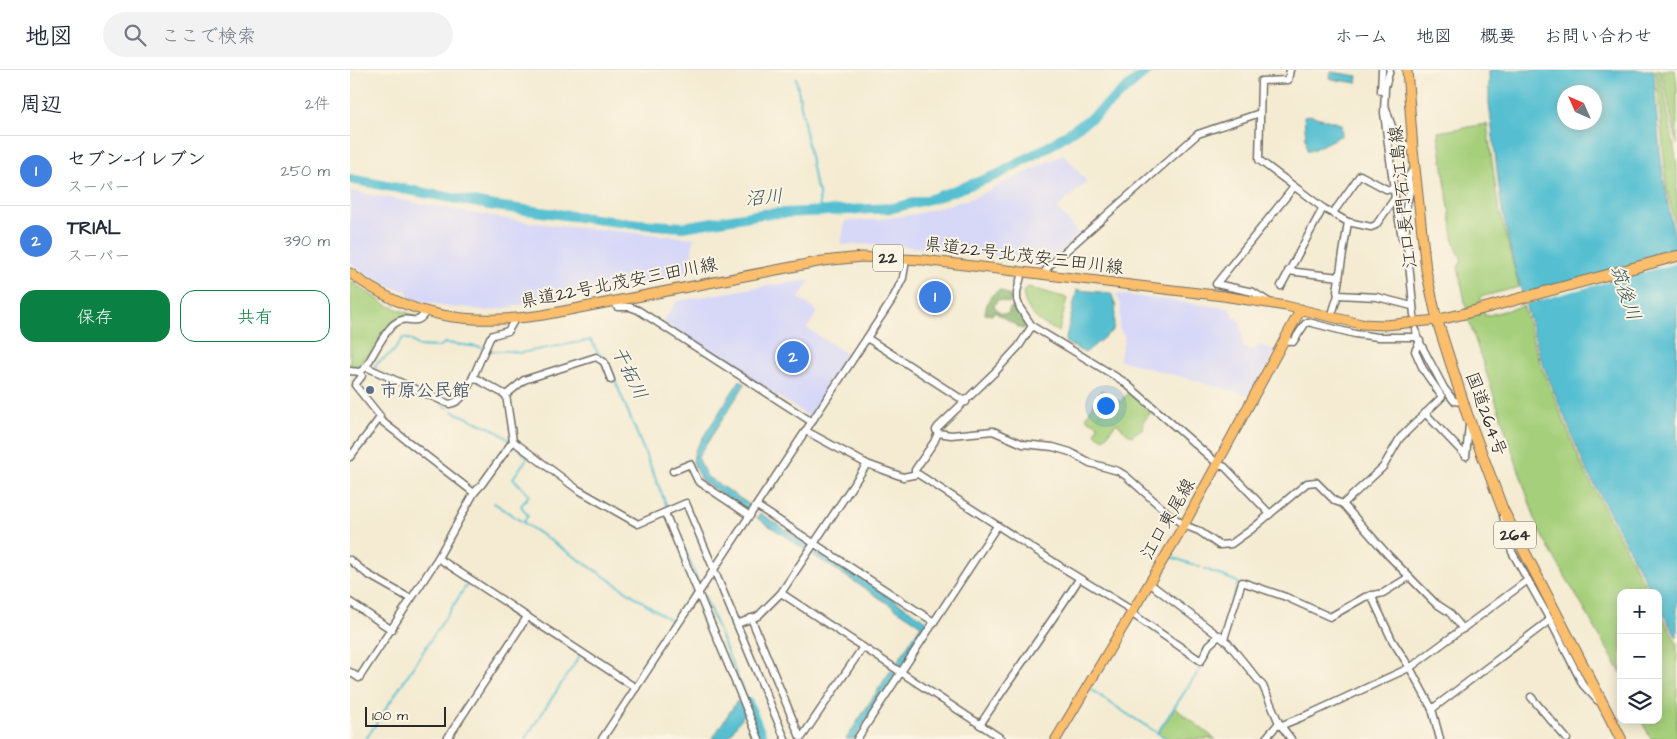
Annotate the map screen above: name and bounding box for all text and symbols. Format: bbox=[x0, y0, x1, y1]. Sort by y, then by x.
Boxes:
search box bbox=[103, 12, 453, 57]
text: 地図 bbox=[25, 20, 73, 54]
icon: search bbox=[121, 21, 149, 49]
text: ここで検索 bbox=[161, 23, 256, 50]
text: ホーム bbox=[1335, 24, 1388, 49]
text: 地図 bbox=[1416, 24, 1452, 49]
text: 概要 bbox=[1480, 24, 1516, 49]
text: お問い合わせ bbox=[1544, 24, 1652, 49]
north arrow bbox=[1557, 85, 1602, 130]
text: 周辺 bbox=[20, 90, 62, 119]
text: 2件 bbox=[305, 93, 330, 115]
street label: 江口長門石江島線 bbox=[1383, 124, 1423, 270]
text: セブン-イレブン bbox=[67, 146, 206, 173]
text: 1 bbox=[35, 160, 37, 182]
text: 250 m bbox=[281, 160, 330, 182]
text: スーパー bbox=[67, 176, 130, 198]
water label: 沼川 bbox=[744, 183, 784, 213]
text: TRIAL bbox=[67, 215, 121, 242]
text: 2 bbox=[31, 230, 41, 252]
text: 390 m bbox=[284, 230, 330, 252]
street label: 県道22号北茂安三田川線 bbox=[923, 231, 1125, 281]
road number: 22 bbox=[873, 244, 903, 272]
text: スーパー bbox=[67, 245, 130, 267]
street label: 県道22号北茂安三田川線 bbox=[518, 252, 720, 314]
water label: 筑後川 bbox=[1603, 262, 1647, 324]
pin: 1 bbox=[919, 278, 951, 316]
button: 保存 bbox=[20, 290, 170, 342]
button: 共有 bbox=[180, 290, 330, 342]
pin: 2 bbox=[777, 338, 809, 376]
water label: 干拓川 bbox=[604, 341, 654, 405]
street label: 国道264号 bbox=[1459, 368, 1513, 460]
place label: 市原公民館 bbox=[380, 378, 470, 403]
marker: 市原公民館 bbox=[364, 384, 376, 396]
your location bbox=[1093, 393, 1119, 419]
street label: 江口東尾線 bbox=[1135, 474, 1201, 564]
road number: 264 bbox=[1494, 522, 1536, 548]
map controls bbox=[1617, 589, 1662, 724]
button: + bbox=[1617, 589, 1662, 634]
button: − bbox=[1617, 634, 1662, 679]
button: layers bbox=[1617, 679, 1662, 724]
scale bar bbox=[365, 704, 446, 727]
text: 100 m bbox=[372, 706, 408, 726]

